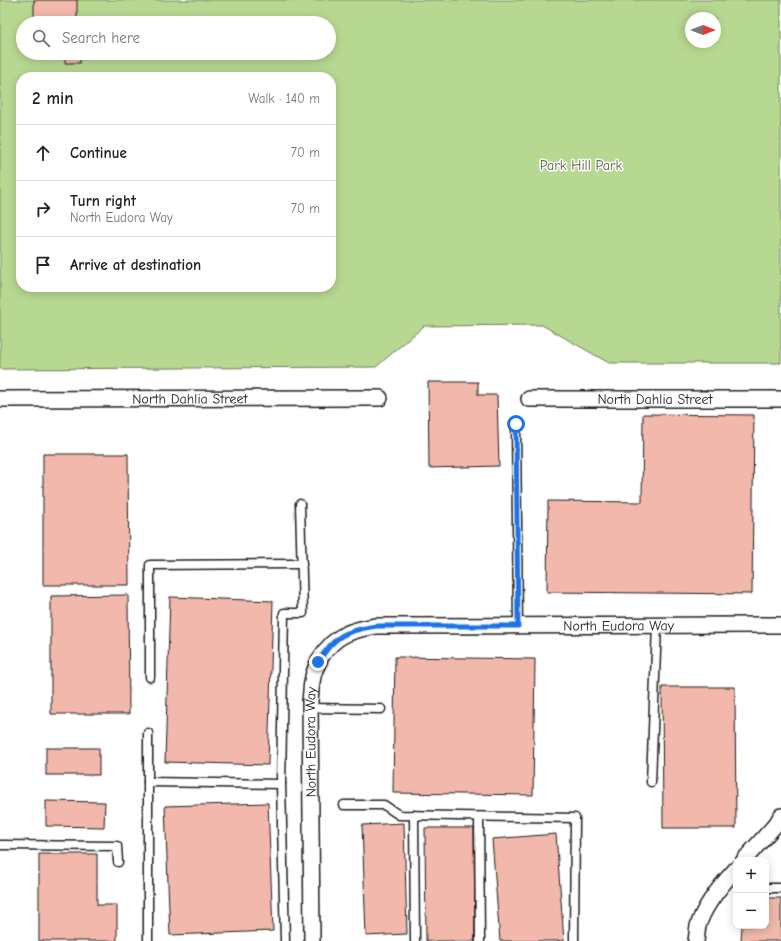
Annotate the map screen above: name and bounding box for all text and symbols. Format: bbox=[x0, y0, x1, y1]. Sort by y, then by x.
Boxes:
north arrow bbox=[685, 12, 721, 48]
search box bbox=[16, 16, 336, 60]
icon: search bbox=[30, 27, 52, 49]
text: Search here bbox=[62, 29, 140, 47]
text: 2 min bbox=[32, 89, 73, 108]
text: Walk · 140 m bbox=[248, 91, 320, 106]
icon: ahead bbox=[32, 142, 54, 164]
text: Continue bbox=[70, 144, 127, 162]
text: 70 m bbox=[291, 145, 320, 160]
park label: Park Hill Park bbox=[540, 157, 622, 174]
text: Turn right bbox=[70, 192, 136, 210]
icon: right bbox=[32, 198, 54, 220]
text: 70 m bbox=[291, 201, 320, 216]
text: North Eudora Way bbox=[70, 210, 173, 225]
icon: arrive bbox=[32, 254, 54, 276]
text: Arrive at destination bbox=[70, 256, 201, 274]
street label: North Dahlia Street bbox=[132, 390, 249, 407]
street label: North Dahlia Street bbox=[597, 391, 714, 408]
route start bbox=[507, 415, 525, 433]
street label: North Eudora Way bbox=[563, 617, 675, 634]
route end bbox=[309, 653, 327, 671]
street label: North Eudora Way bbox=[301, 685, 320, 797]
map controls bbox=[733, 857, 769, 929]
button: + bbox=[733, 857, 769, 893]
button: − bbox=[733, 893, 769, 929]

